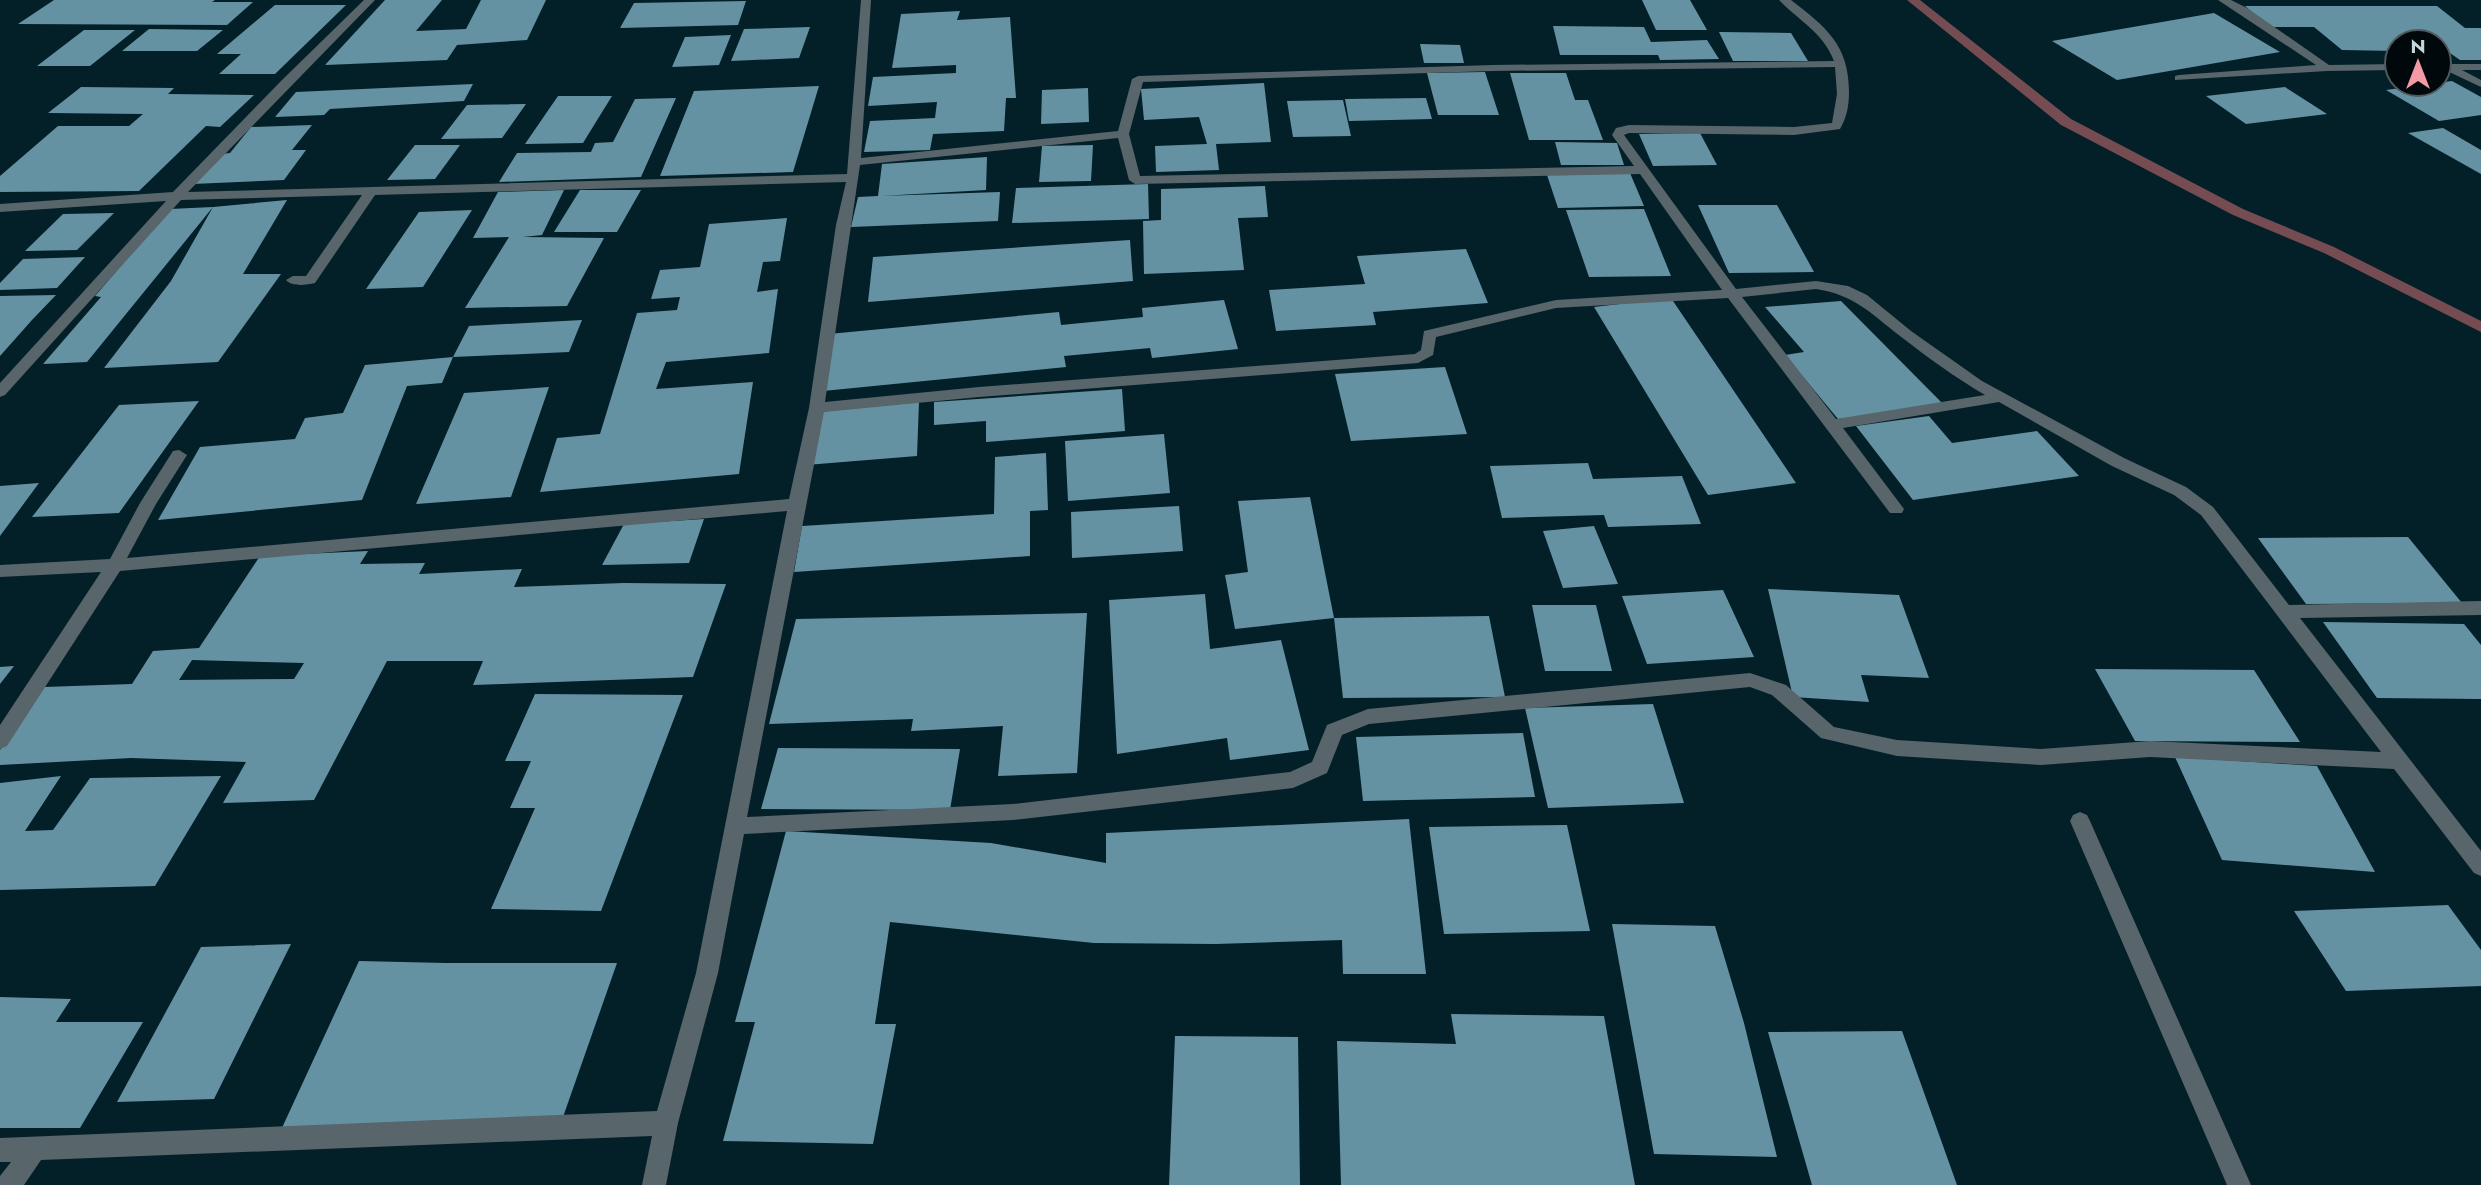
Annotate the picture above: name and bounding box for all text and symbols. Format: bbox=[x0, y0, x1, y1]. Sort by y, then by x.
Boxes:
north arrow bbox=[2383, 28, 2453, 98]
text: N bbox=[2410, 33, 2426, 60]

